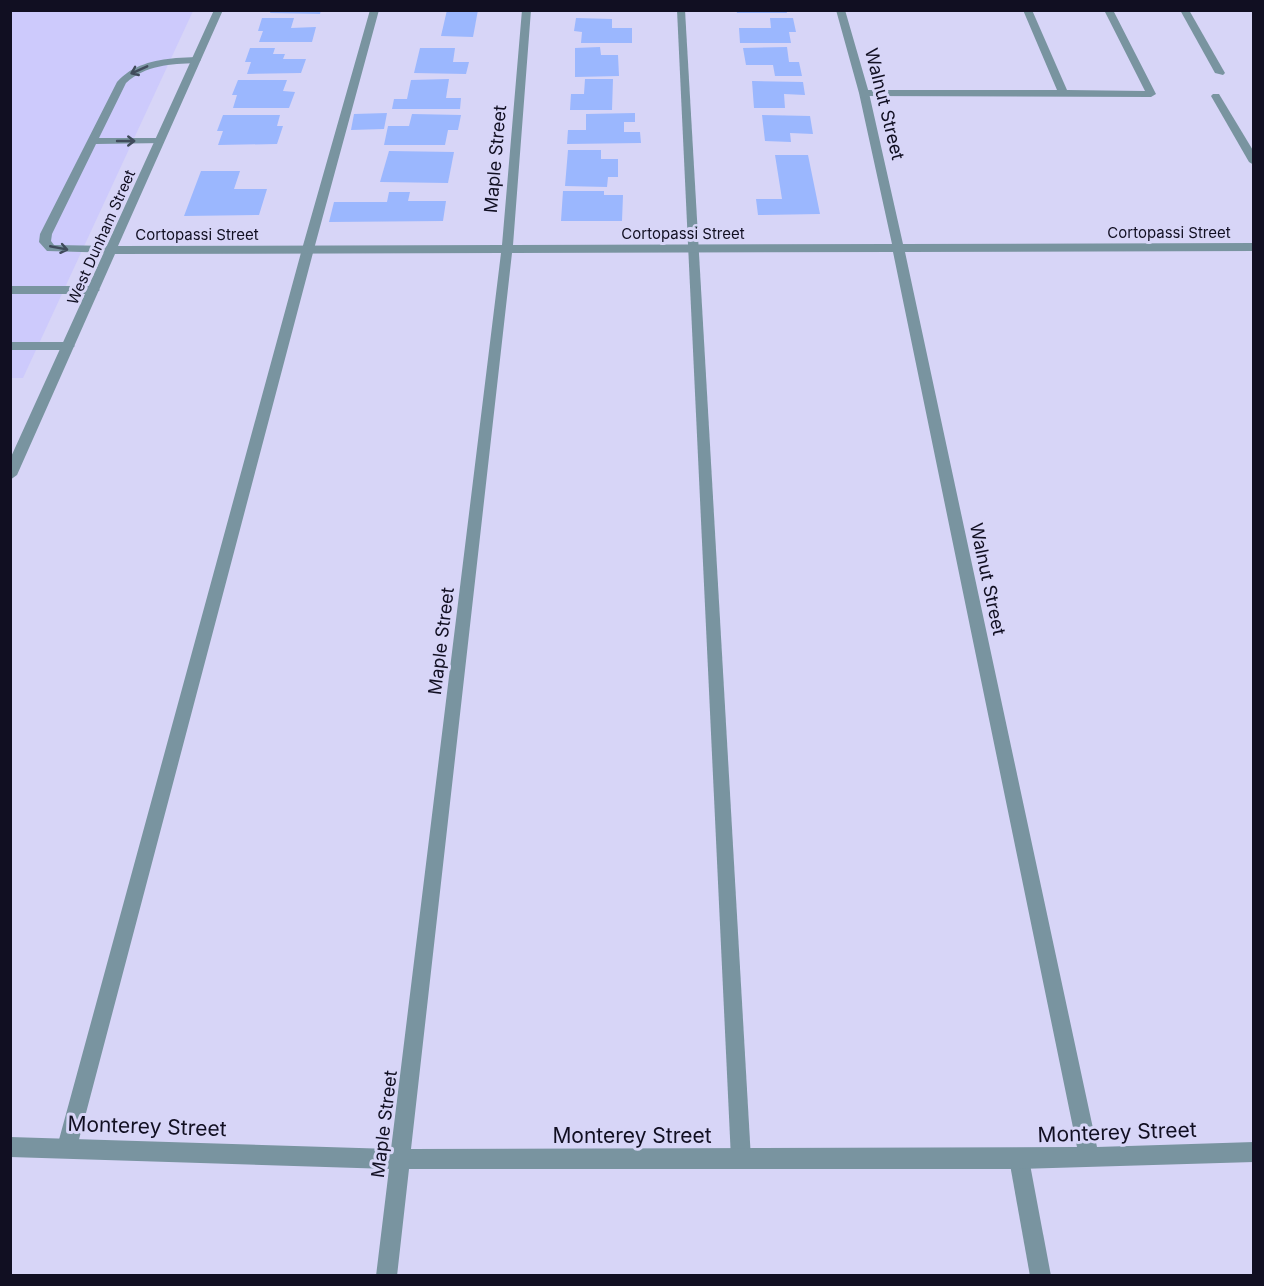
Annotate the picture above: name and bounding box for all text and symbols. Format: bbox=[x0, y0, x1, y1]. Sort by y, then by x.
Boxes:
street label: Walnut Street bbox=[861, 46, 909, 162]
one-way arrow bbox=[131, 64, 149, 76]
street label: Maple Street bbox=[480, 104, 510, 214]
one-way arrow bbox=[115, 135, 135, 147]
street label: West Dunham Street bbox=[63, 167, 139, 307]
street label: Cortopassi Street bbox=[1107, 223, 1231, 242]
street label: Cortopassi Street bbox=[621, 224, 745, 243]
street label: Cortopassi Street bbox=[135, 225, 259, 244]
one-way arrow bbox=[49, 243, 68, 254]
street label: Walnut Street bbox=[966, 521, 1010, 637]
street label: Maple Street bbox=[424, 586, 458, 696]
street label: Maple Street bbox=[367, 1069, 401, 1179]
street label: Monterey Street bbox=[67, 1111, 227, 1141]
street label: Monterey Street bbox=[1037, 1117, 1197, 1147]
street label: Monterey Street bbox=[552, 1123, 712, 1148]

